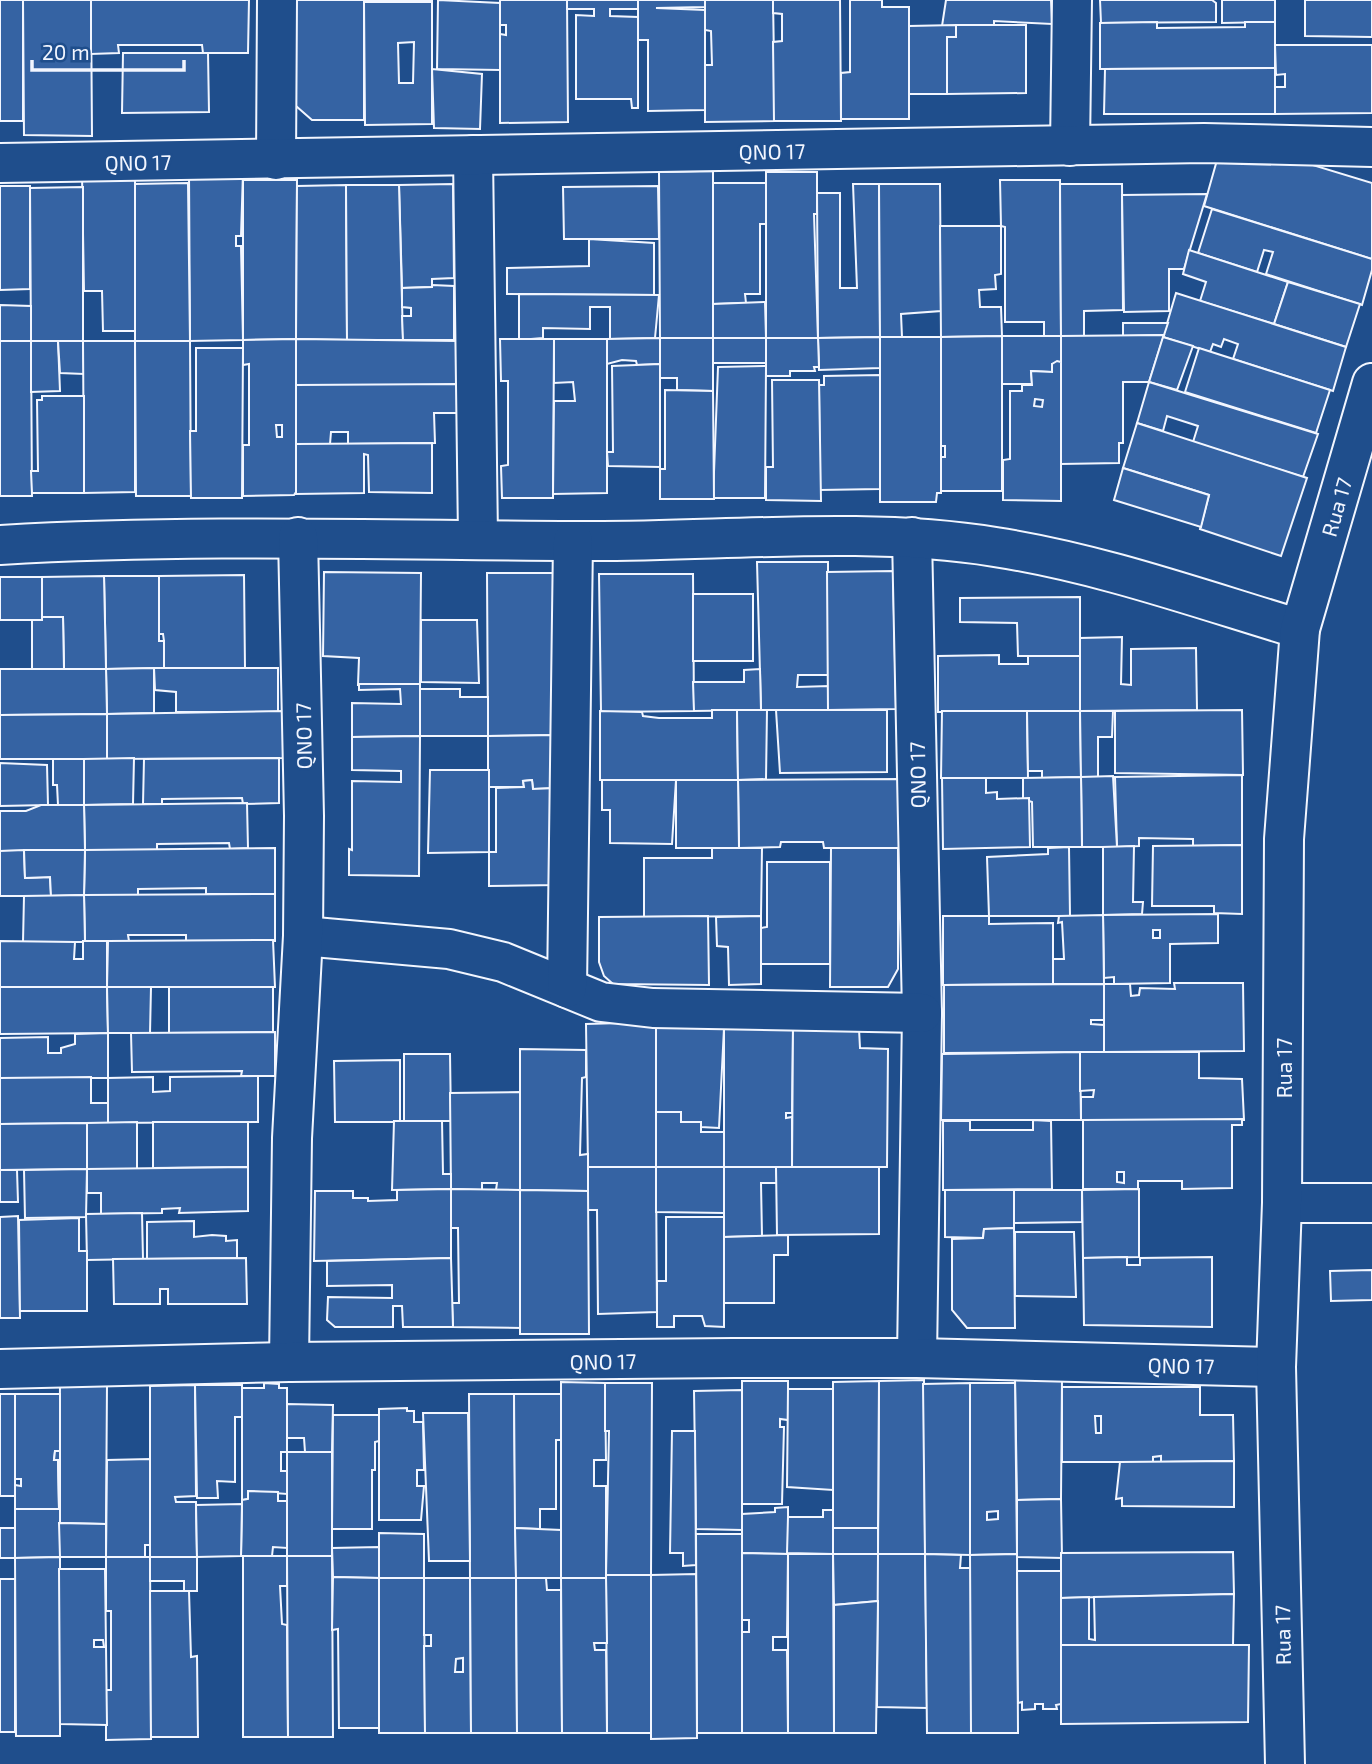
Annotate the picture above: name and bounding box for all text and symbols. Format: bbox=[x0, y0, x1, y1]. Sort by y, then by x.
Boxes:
scale bar bbox=[32, 28, 184, 72]
text: 20 m bbox=[42, 39, 90, 64]
street label: QNO 17 bbox=[738, 138, 806, 165]
street label: QNO 17 bbox=[104, 149, 172, 176]
street label: Rua 17 bbox=[1316, 474, 1356, 539]
street label: QNO 17 bbox=[290, 702, 317, 770]
street label: QNO 17 bbox=[904, 741, 931, 809]
street label: Rua 17 bbox=[1271, 1038, 1296, 1098]
street label: QNO 17 bbox=[569, 1348, 637, 1375]
street label: QNO 17 bbox=[1147, 1352, 1215, 1379]
street label: Rua 17 bbox=[1269, 1604, 1295, 1665]

